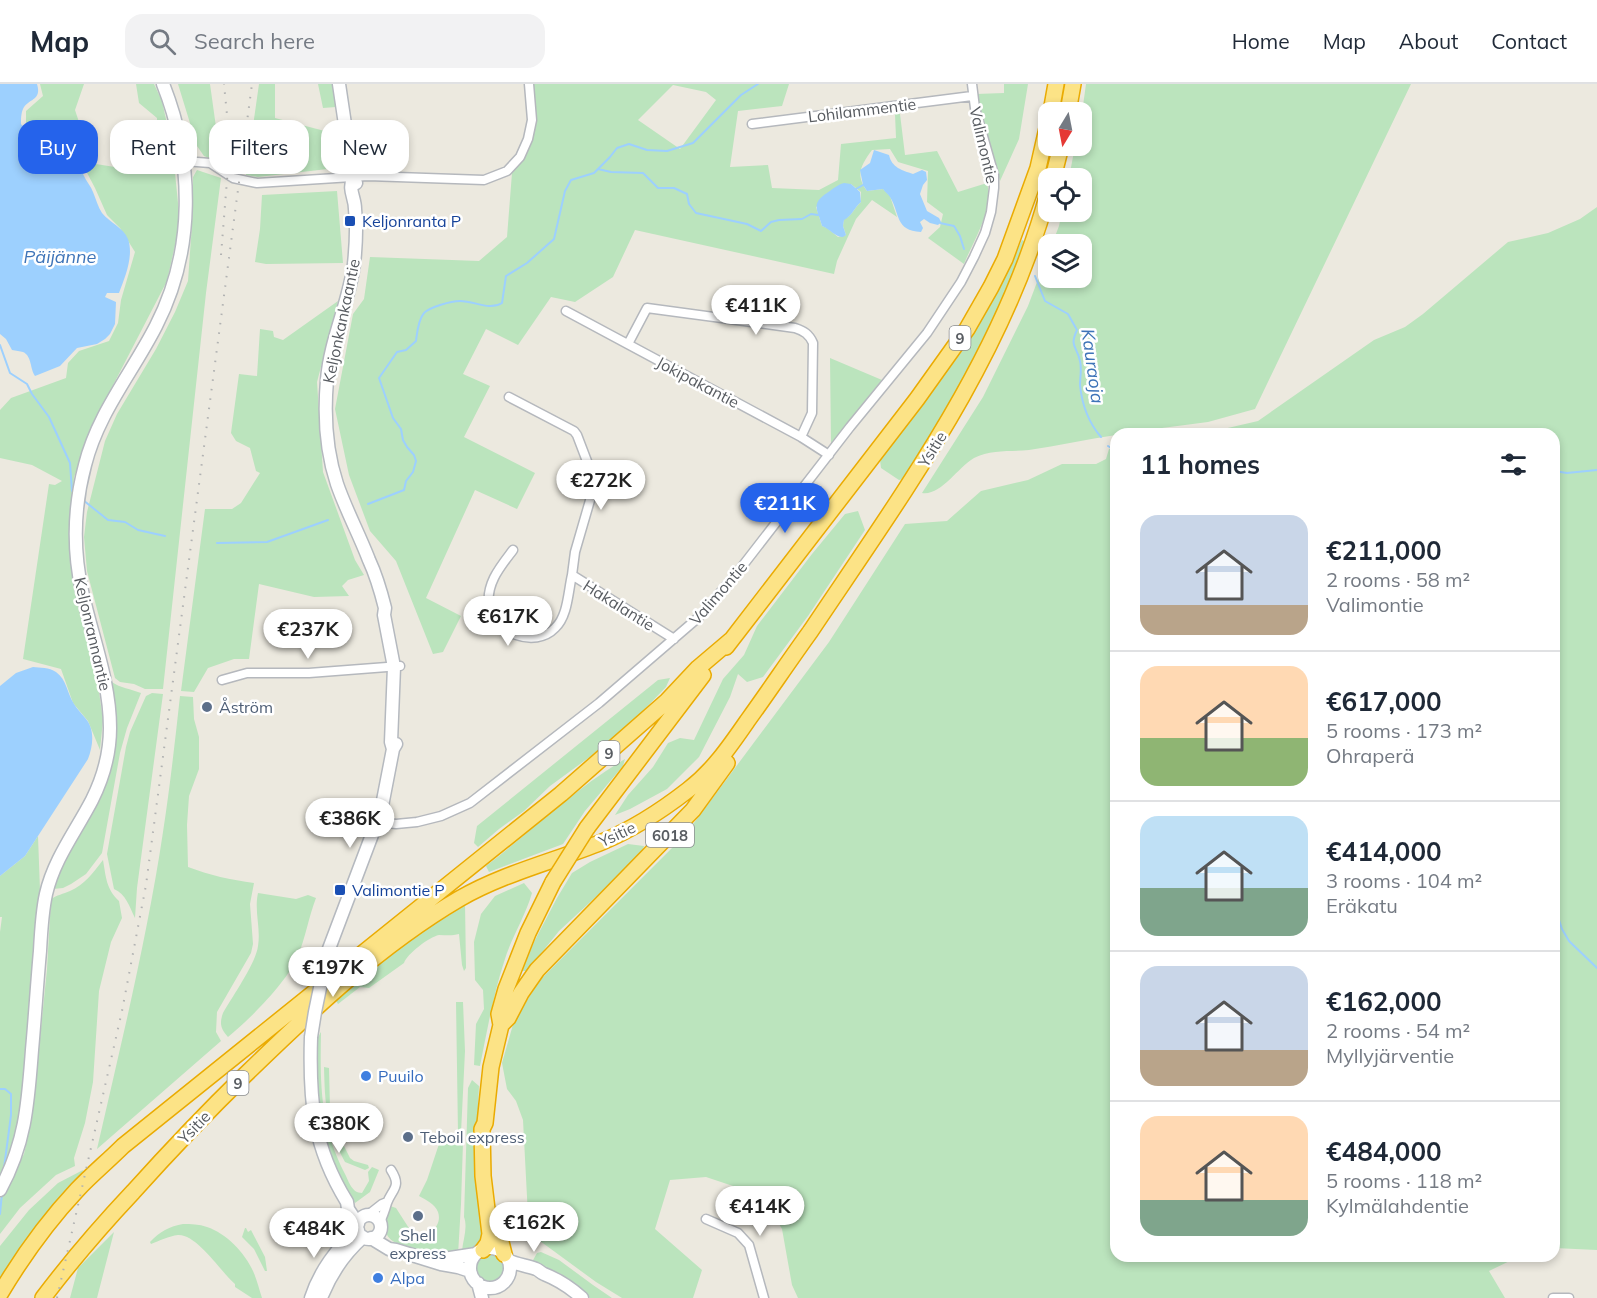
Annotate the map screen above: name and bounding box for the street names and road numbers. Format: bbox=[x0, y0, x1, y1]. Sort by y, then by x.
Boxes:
street label: Lohilammentie bbox=[807, 93, 917, 127]
street label: Valimontie bbox=[965, 105, 1003, 185]
street label: Keljonkankaantie bbox=[318, 257, 364, 385]
road number: 9 bbox=[950, 326, 970, 350]
street label: Jokipakantie bbox=[653, 352, 743, 412]
street label: Ysitie bbox=[913, 427, 951, 471]
street label: Valimontie bbox=[685, 557, 751, 629]
street label: Keljonrannantie bbox=[70, 575, 116, 693]
street label: Hakalantie bbox=[580, 575, 658, 635]
road number: 9 bbox=[598, 741, 620, 765]
street label: Ysitie bbox=[594, 817, 639, 852]
road number: 6018 bbox=[646, 823, 694, 847]
road number: 9 bbox=[228, 1071, 248, 1095]
street label: Ysitie bbox=[173, 1106, 215, 1148]

